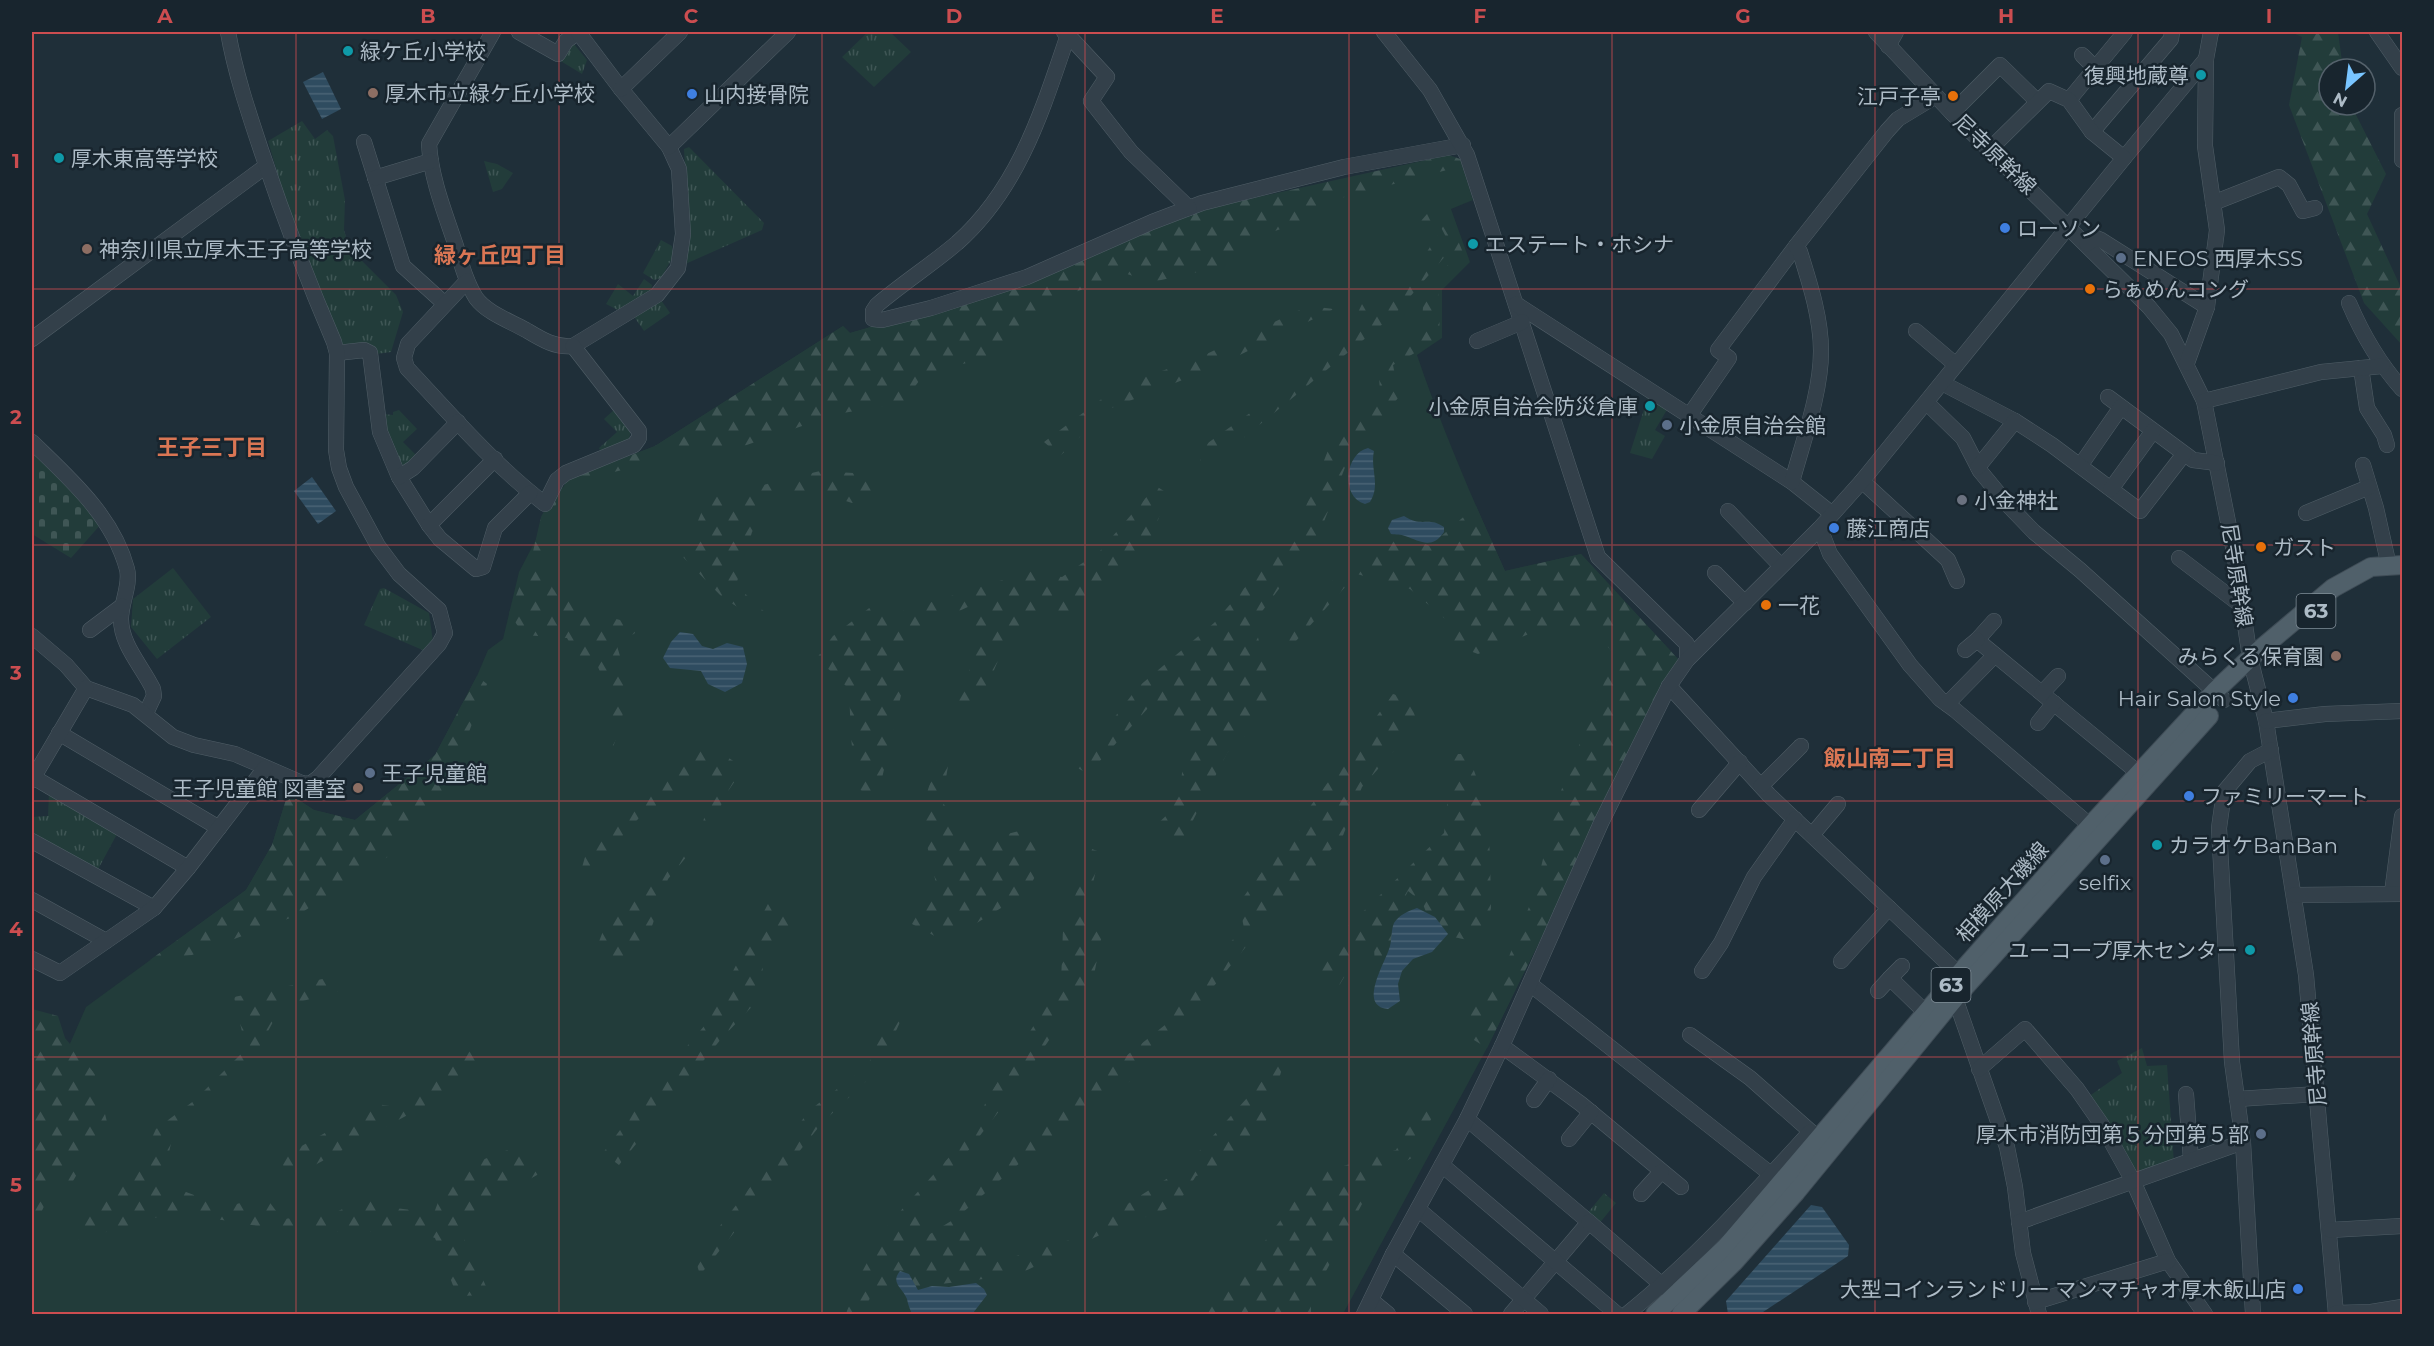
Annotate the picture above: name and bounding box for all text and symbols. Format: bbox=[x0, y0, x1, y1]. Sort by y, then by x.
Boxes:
text: A bbox=[156, 4, 173, 28]
text: B bbox=[420, 4, 436, 28]
text: C bbox=[684, 4, 699, 28]
text: D bbox=[946, 4, 962, 28]
text: E bbox=[1210, 4, 1224, 28]
text: F bbox=[1474, 4, 1487, 28]
text: G bbox=[1735, 4, 1751, 28]
text: H bbox=[1998, 4, 2014, 28]
text: I bbox=[2266, 4, 2272, 28]
place label: 緑ケ丘小学校 bbox=[360, 39, 486, 64]
marker: 緑ケ丘小学校 bbox=[341, 44, 355, 58]
north arrow bbox=[2317, 57, 2377, 117]
place label: 復興地蔵尊 bbox=[2084, 63, 2189, 88]
marker: 復興地蔵尊 bbox=[2194, 68, 2208, 82]
place label: 厚木市立緑ケ丘小学校 bbox=[385, 81, 595, 106]
place label: 山内接骨院 bbox=[704, 82, 809, 107]
place label: 江戸子亭 bbox=[1857, 84, 1941, 109]
marker: 厚木市立緑ケ丘小学校 bbox=[366, 86, 380, 100]
marker: 山内接骨院 bbox=[685, 87, 699, 101]
text: N bbox=[2330, 88, 2350, 111]
marker: 江戸子亭 bbox=[1946, 89, 1960, 103]
street label: 尼寺原幹線 bbox=[1949, 109, 2041, 199]
place label: 厚木東高等学校 bbox=[71, 146, 218, 171]
text: 1 bbox=[12, 149, 20, 173]
marker: 厚木東高等学校 bbox=[52, 151, 66, 165]
place label: ローソン bbox=[2017, 216, 2101, 241]
marker: ローソン bbox=[1998, 221, 2012, 235]
place label: エステート・ホシナ bbox=[1485, 232, 1674, 257]
place label: 神奈川県立厚木王子高等学校 bbox=[99, 237, 372, 262]
marker: エステート・ホシナ bbox=[1466, 237, 1480, 251]
marker: 神奈川県立厚木王子高等学校 bbox=[80, 242, 94, 256]
district label: 緑ヶ丘四丁目 bbox=[434, 242, 566, 269]
place label: ENEOS 西厚木SS bbox=[2133, 246, 2303, 271]
marker: ENEOS 西厚木SS bbox=[2114, 251, 2128, 265]
place label: らぁめんコング bbox=[2102, 277, 2249, 302]
marker: らぁめんコング bbox=[2083, 282, 2097, 296]
place label: 小金原自治会防災倉庫 bbox=[1428, 394, 1638, 419]
marker: 小金原自治会防災倉庫 bbox=[1643, 399, 1657, 413]
text: 2 bbox=[10, 405, 22, 429]
place label: 小金原自治会館 bbox=[1679, 413, 1826, 438]
marker: 小金原自治会館 bbox=[1660, 418, 1674, 432]
district label: 王子三丁目 bbox=[157, 434, 267, 461]
place label: 小金神社 bbox=[1974, 488, 2058, 513]
marker: 小金神社 bbox=[1955, 493, 1969, 507]
place label: 藤江商店 bbox=[1846, 516, 1930, 541]
marker: 藤江商店 bbox=[1827, 521, 1841, 535]
street label: 尼寺原幹線 bbox=[2216, 521, 2258, 629]
place label: ガスト bbox=[2273, 535, 2336, 560]
marker: ガスト bbox=[2254, 540, 2268, 554]
place label: 一花 bbox=[1778, 593, 1820, 618]
road number: 63 bbox=[2296, 594, 2336, 628]
marker: 一花 bbox=[1759, 598, 1773, 612]
place label: みらくる保育園 bbox=[2177, 644, 2324, 669]
marker: みらくる保育園 bbox=[2329, 649, 2343, 663]
text: 3 bbox=[9, 661, 22, 685]
place label: Hair Salon Style bbox=[2118, 686, 2281, 711]
marker: Hair Salon Style bbox=[2286, 691, 2300, 705]
district label: 飯山南二丁目 bbox=[1823, 745, 1956, 772]
place label: 王子児童館 bbox=[382, 761, 487, 786]
marker: 王子児童館 bbox=[363, 766, 377, 780]
place label: 王子児童館 図書室 bbox=[172, 776, 346, 801]
marker: 王子児童館 図書室 bbox=[351, 781, 365, 795]
place label: ファミリーマート bbox=[2201, 784, 2369, 809]
marker: ファミリーマート bbox=[2182, 789, 2196, 803]
place label: カラオケBanBan bbox=[2169, 833, 2338, 858]
street label: 相模原大磯線 bbox=[1951, 837, 2053, 947]
marker: カラオケBanBan bbox=[2150, 838, 2164, 852]
marker: selfix bbox=[2098, 853, 2112, 867]
place label: selfix bbox=[2079, 870, 2131, 895]
text: 4 bbox=[9, 917, 23, 941]
place label: ユーコープ厚木センター bbox=[2008, 938, 2238, 963]
marker: ユーコープ厚木センター bbox=[2243, 943, 2257, 957]
road number: 63 bbox=[1932, 968, 1970, 1002]
street label: 尼寺原幹線 bbox=[2297, 1001, 2331, 1107]
place label: 厚木市消防団第５分団第５部 bbox=[1976, 1122, 2249, 1147]
marker: 厚木市消防団第５分団第５部 bbox=[2254, 1127, 2268, 1141]
text: 5 bbox=[10, 1173, 22, 1197]
place label: 大型コインランドリー マンマチャオ厚木飯山店 bbox=[1840, 1277, 2286, 1302]
marker: 大型コインランドリー マンマチャオ厚木飯山店 bbox=[2291, 1282, 2305, 1296]

